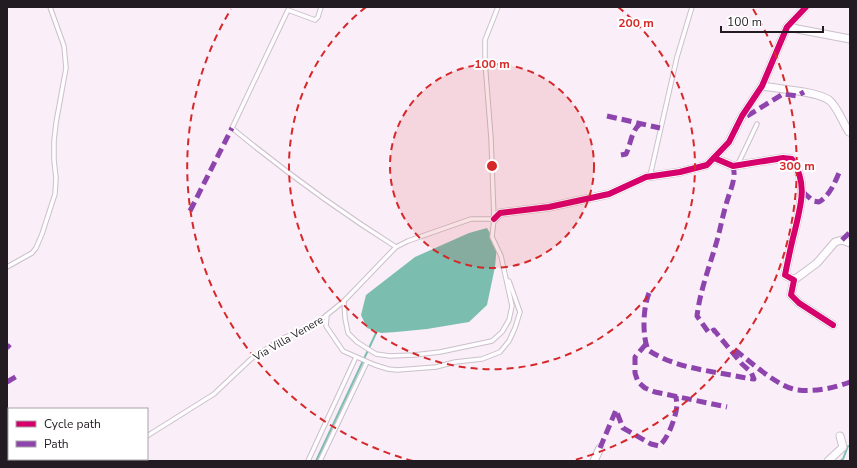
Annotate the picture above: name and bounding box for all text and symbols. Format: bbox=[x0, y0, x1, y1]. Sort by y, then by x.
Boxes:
scale bar bbox=[721, 8, 823, 34]
text: 100 m bbox=[727, 14, 762, 30]
text: 200 m bbox=[618, 15, 654, 31]
text: 100 m bbox=[474, 56, 510, 72]
text: 300 m bbox=[779, 158, 815, 174]
centre of rings bbox=[485, 159, 499, 173]
street label: Via Villa Venere bbox=[250, 312, 326, 365]
legend bbox=[8, 408, 148, 460]
text: Cycle path bbox=[44, 416, 101, 432]
text: Path bbox=[44, 436, 69, 452]

